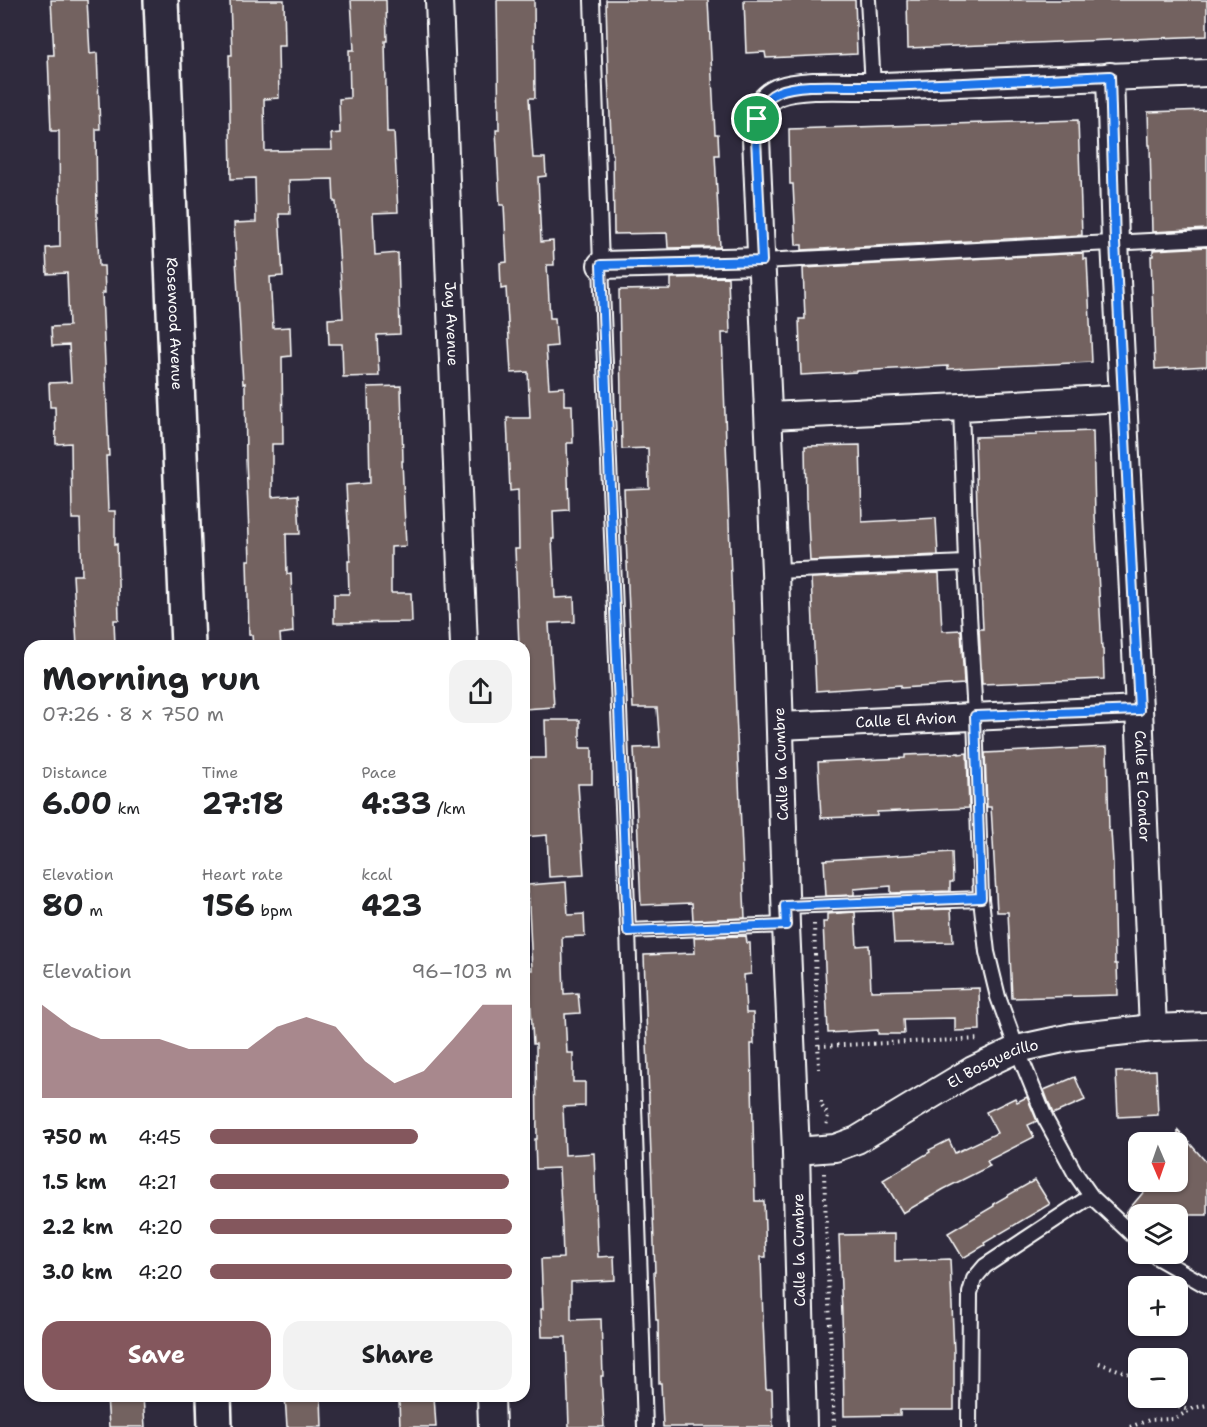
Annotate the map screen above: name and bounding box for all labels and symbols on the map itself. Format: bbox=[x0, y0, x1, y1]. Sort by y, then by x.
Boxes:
pin bbox=[731, 93, 782, 144]
street label: Rosewood Avenue bbox=[162, 257, 187, 391]
street label: Jay Avenue bbox=[440, 281, 463, 366]
street label: Calle la Cumbre bbox=[769, 707, 793, 821]
street label: Calle El Avion bbox=[855, 708, 957, 732]
street label: Calle El Condor bbox=[1130, 730, 1155, 843]
street label: El Bosquecillo bbox=[944, 1035, 1040, 1093]
north arrow bbox=[1128, 1132, 1188, 1192]
street label: Calle la Cumbre bbox=[788, 1193, 810, 1307]

